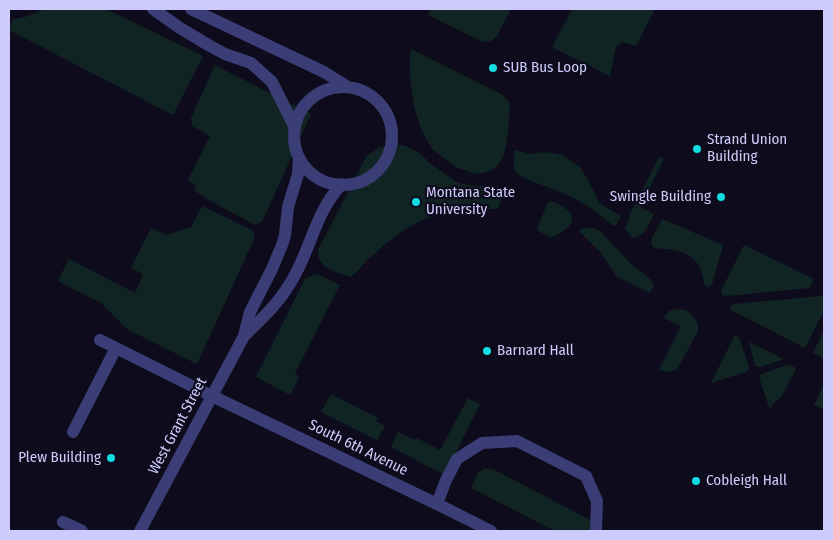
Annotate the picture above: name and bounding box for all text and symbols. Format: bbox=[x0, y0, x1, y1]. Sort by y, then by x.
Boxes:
place label: SUB Bus Loop bbox=[503, 59, 587, 77]
marker: SUB Bus Loop bbox=[487, 62, 499, 74]
place label: Strand Union Building bbox=[707, 131, 787, 166]
marker: Strand Union Building bbox=[691, 143, 703, 155]
place label: Montana State University bbox=[426, 184, 515, 219]
place label: Swingle Building bbox=[610, 188, 711, 206]
marker: Swingle Building bbox=[715, 191, 727, 203]
marker: Montana State University bbox=[410, 196, 422, 208]
place label: Barnard Hall bbox=[497, 342, 574, 360]
marker: Barnard Hall bbox=[481, 345, 493, 357]
street label: West Grant Street bbox=[145, 374, 211, 478]
street label: South 6th Avenue bbox=[305, 416, 411, 480]
place label: Plew Building bbox=[18, 449, 101, 467]
marker: Plew Building bbox=[105, 452, 117, 464]
place label: Cobleigh Hall bbox=[706, 472, 787, 490]
marker: Cobleigh Hall bbox=[690, 475, 702, 487]

